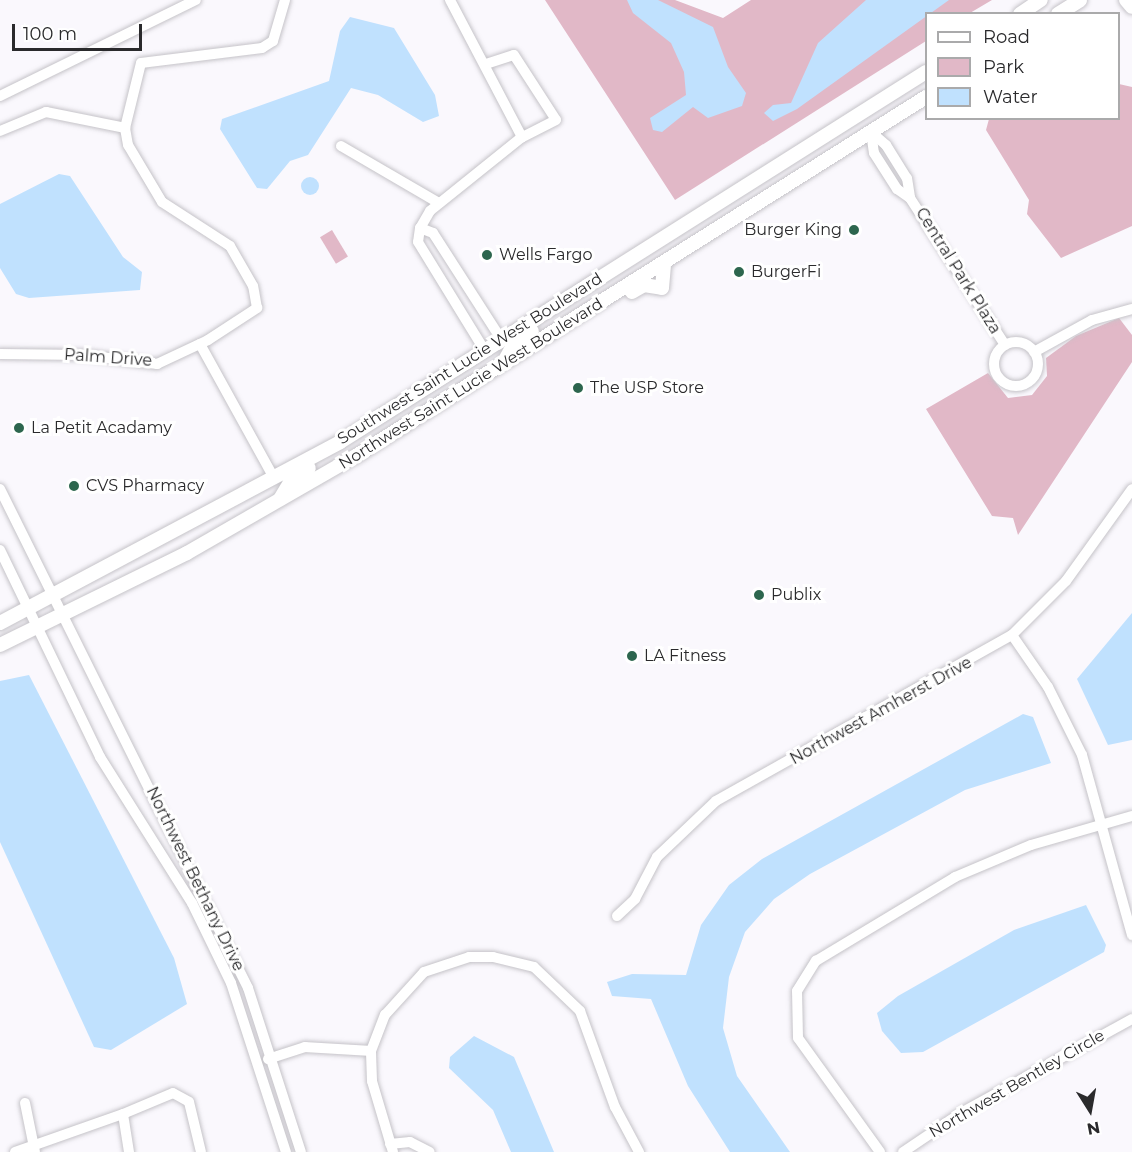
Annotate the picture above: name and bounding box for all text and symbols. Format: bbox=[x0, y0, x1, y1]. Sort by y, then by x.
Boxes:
scale bar bbox=[15, 12, 146, 50]
legend bbox=[925, 12, 1120, 120]
text: 100 m bbox=[23, 23, 77, 45]
text: Road bbox=[983, 26, 1030, 48]
text: Park bbox=[983, 56, 1024, 78]
text: Water bbox=[983, 86, 1038, 108]
street label: Central Park Plaza bbox=[911, 204, 1005, 338]
place label: Burger King bbox=[744, 220, 842, 240]
marker: Burger King bbox=[847, 223, 861, 237]
place label: Wells Fargo bbox=[499, 245, 593, 265]
marker: Wells Fargo bbox=[480, 248, 494, 262]
place label: BurgerFi bbox=[751, 262, 821, 282]
marker: BurgerFi bbox=[732, 265, 746, 279]
street label: Southwest Saint Lucie West Boulevard bbox=[334, 269, 606, 449]
street label: Northwest Saint Lucie West Boulevard bbox=[335, 294, 607, 474]
street label: Palm Drive bbox=[63, 345, 153, 371]
place label: The USP Store bbox=[590, 378, 704, 398]
marker: The USP Store bbox=[571, 381, 585, 395]
place label: La Petit Acadamy bbox=[31, 418, 172, 438]
marker: La Petit Acadamy bbox=[12, 421, 26, 435]
place label: CVS Pharmacy bbox=[86, 476, 204, 496]
marker: CVS Pharmacy bbox=[67, 479, 81, 493]
place label: Publix bbox=[771, 585, 821, 605]
marker: Publix bbox=[752, 588, 766, 602]
place label: LA Fitness bbox=[644, 646, 726, 666]
marker: LA Fitness bbox=[625, 649, 639, 663]
street label: Northwest Amherst Drive bbox=[787, 653, 975, 769]
street label: Northwest Bethany Drive bbox=[142, 784, 248, 974]
street label: Northwest Bentley Circle bbox=[926, 1026, 1108, 1142]
north arrow bbox=[1060, 1080, 1120, 1140]

